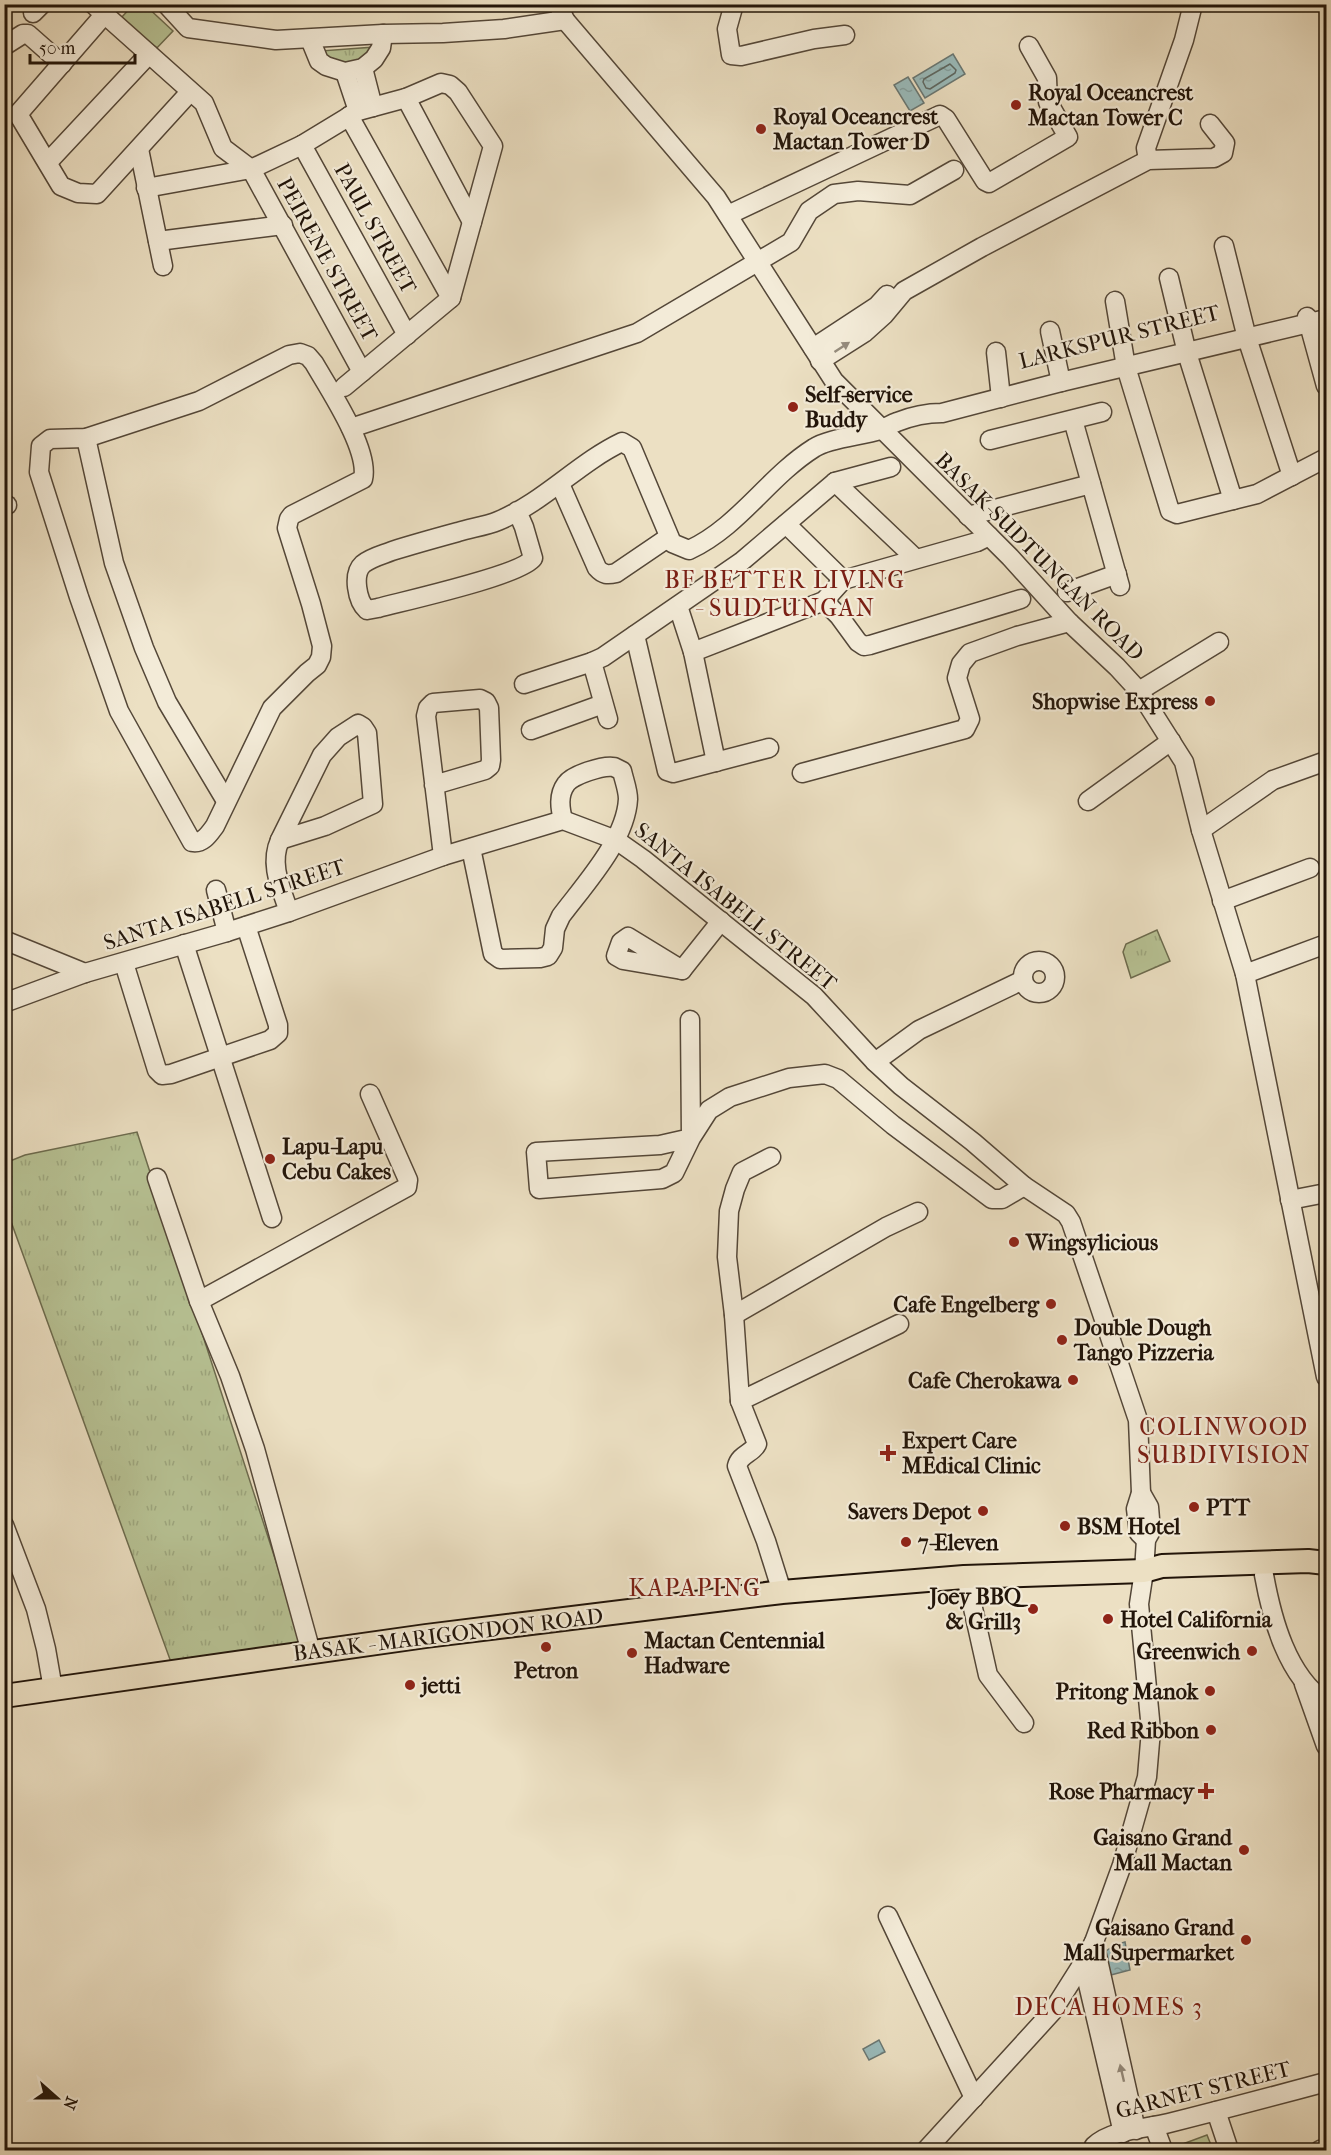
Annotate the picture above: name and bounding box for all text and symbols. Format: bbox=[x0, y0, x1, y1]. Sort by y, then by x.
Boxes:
scale bar bbox=[30, 27, 135, 65]
text: 50 m bbox=[39, 38, 76, 59]
place label: Royal Oceancrest Mactan Tower C bbox=[1027, 80, 1194, 131]
marker: Royal Oceancrest Mactan Tower C bbox=[1009, 98, 1023, 112]
place label: Royal Oceancrest Mactan Tower D bbox=[772, 104, 939, 155]
marker: Royal Oceancrest Mactan Tower D bbox=[754, 122, 768, 136]
street label: PAUL STREET bbox=[329, 159, 422, 299]
street label: PEIRENE STREET bbox=[271, 173, 383, 347]
street label: LARKSPUR STREET bbox=[1016, 299, 1223, 374]
one-way arrow bbox=[833, 341, 849, 353]
place label: Self-service Buddy bbox=[805, 382, 913, 433]
marker: Self-service Buddy bbox=[786, 400, 800, 414]
street label: BASAK-SUDTUNGAN ROAD bbox=[930, 447, 1149, 666]
district label: BF BETTER LIVING - SUDTUNGAN bbox=[664, 566, 906, 622]
place label: Shopwise Express bbox=[1032, 689, 1198, 715]
marker: Shopwise Express bbox=[1203, 694, 1217, 708]
street label: SANTA ISABELL STREET bbox=[629, 817, 843, 997]
street label: SANTA ISABELL STREET bbox=[100, 853, 349, 956]
place label: Lapu-Lapu Cebu Cakes bbox=[282, 1134, 391, 1185]
marker: Lapu-Lapu Cebu Cakes bbox=[263, 1152, 277, 1166]
place label: Wingsylicious bbox=[1025, 1230, 1158, 1256]
marker: Wingsylicious bbox=[1007, 1235, 1021, 1249]
place label: Cafe Engelberg bbox=[893, 1292, 1040, 1318]
marker: Cafe Engelberg bbox=[1044, 1297, 1058, 1311]
place label: Double Dough Tango Pizzeria bbox=[1073, 1315, 1214, 1366]
marker: Double Dough Tango Pizzeria bbox=[1055, 1333, 1069, 1347]
place label: Cafe Cherokawa bbox=[908, 1368, 1062, 1394]
marker: Cafe Cherokawa bbox=[1066, 1373, 1080, 1387]
district label: COLINWOOD SUBDIVISION bbox=[1137, 1413, 1311, 1469]
place label: Expert Care MEdical Clinic bbox=[901, 1428, 1041, 1479]
marker: Expert Care MEdical Clinic bbox=[879, 1444, 897, 1462]
place label: PTT bbox=[1206, 1495, 1251, 1521]
place label: Savers Depot bbox=[848, 1499, 972, 1525]
marker: PTT bbox=[1187, 1500, 1201, 1514]
marker: Savers Depot bbox=[976, 1504, 990, 1518]
place label: BSM Hotel bbox=[1077, 1514, 1181, 1540]
marker: BSM Hotel bbox=[1058, 1519, 1072, 1533]
place label: 7-Eleven bbox=[917, 1530, 999, 1556]
marker: 7-Eleven bbox=[899, 1535, 913, 1549]
district label: KAPAPING bbox=[629, 1574, 761, 1602]
place label: Joey BBQ & Grill3 bbox=[928, 1584, 1029, 1635]
marker: Joey BBQ & Grill3 bbox=[1026, 1602, 1040, 1616]
street label: BASAK - MARIGONDON ROAD bbox=[292, 1603, 605, 1667]
place label: Hotel California bbox=[1120, 1607, 1273, 1633]
marker: Hotel California bbox=[1101, 1612, 1115, 1626]
place label: Mactan Centennial Hadware bbox=[643, 1628, 826, 1679]
place label: Greenwich bbox=[1136, 1639, 1241, 1665]
marker: Petron bbox=[539, 1640, 553, 1654]
marker: Greenwich bbox=[1245, 1644, 1259, 1658]
marker: Mactan Centennial Hadware bbox=[625, 1646, 639, 1660]
place label: Petron bbox=[514, 1658, 578, 1684]
place label: jetti bbox=[419, 1673, 461, 1699]
marker: jetti bbox=[403, 1678, 417, 1692]
place label: Pritong Manok bbox=[1056, 1679, 1199, 1705]
marker: Pritong Manok bbox=[1203, 1684, 1217, 1698]
place label: Red Ribbon bbox=[1087, 1718, 1199, 1744]
marker: Red Ribbon bbox=[1204, 1723, 1218, 1737]
place label: Rose Pharmacy bbox=[1049, 1779, 1195, 1805]
marker: Rose Pharmacy bbox=[1199, 1784, 1213, 1798]
place label: Gaisano Grand Mall Mactan bbox=[1093, 1825, 1233, 1876]
marker: Gaisano Grand Mall Mactan bbox=[1237, 1843, 1251, 1857]
place label: Gaisano Grand Mall Supermarket bbox=[1063, 1915, 1235, 1966]
marker: Gaisano Grand Mall Supermarket bbox=[1239, 1933, 1253, 1947]
district label: DECA HOMES 3 bbox=[1015, 1993, 1203, 2021]
street label: GARNET STREET bbox=[1113, 2055, 1294, 2124]
one-way arrow bbox=[1117, 2064, 1127, 2083]
north arrow bbox=[27, 2068, 87, 2128]
text: N bbox=[59, 2094, 82, 2113]

